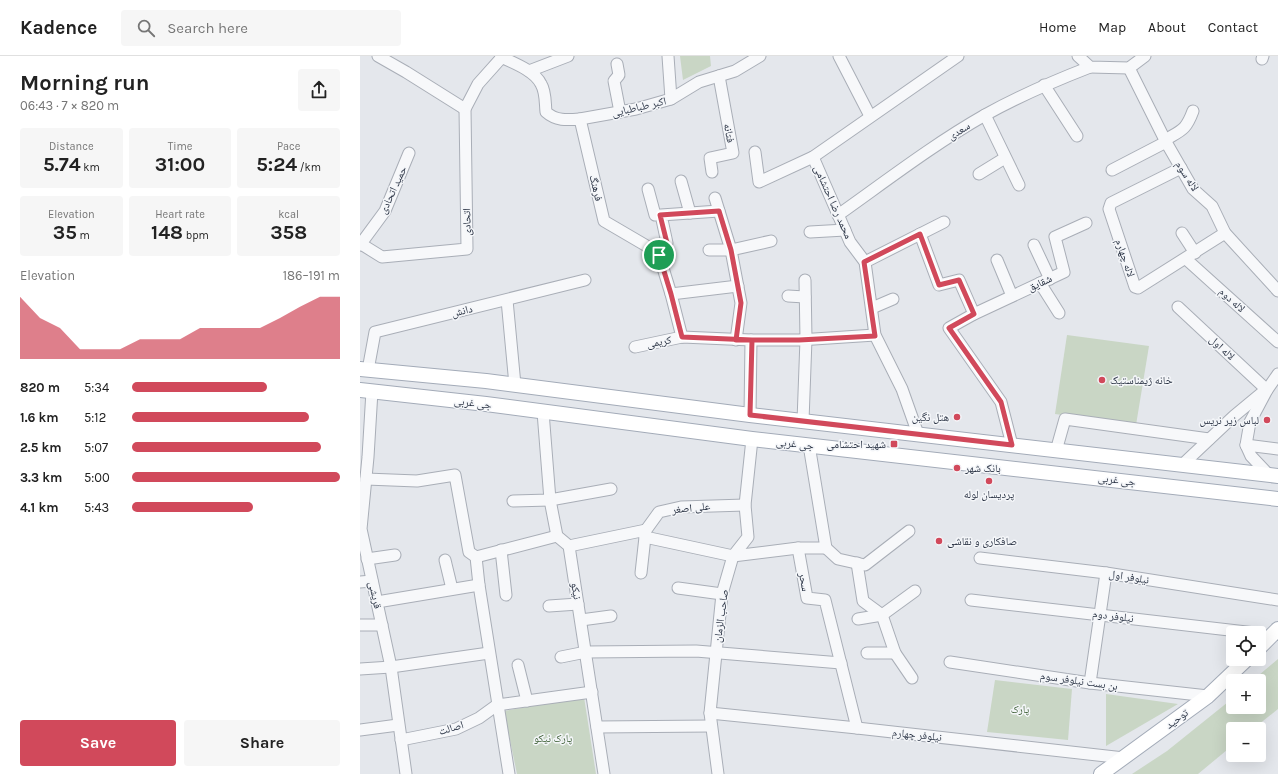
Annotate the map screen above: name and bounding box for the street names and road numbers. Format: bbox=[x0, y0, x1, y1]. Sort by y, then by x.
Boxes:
street label: اکبر طباطبایی bbox=[611, 94, 667, 120]
street label: سعدی bbox=[945, 119, 973, 143]
street label: فتانه bbox=[721, 122, 737, 144]
street label: لاله سوم bbox=[1172, 158, 1202, 194]
street label: محمد رضا احتشامی bbox=[811, 163, 855, 241]
street label: حمید اتحادی bbox=[376, 164, 410, 216]
street label: فرهنگ bbox=[587, 174, 605, 203]
street label: اتحادی bbox=[460, 208, 474, 236]
street label: لاله چهارم bbox=[1112, 237, 1138, 279]
street label: شقایق bbox=[1026, 272, 1054, 294]
street label: لاله دوم bbox=[1216, 285, 1248, 315]
street label: دانش bbox=[450, 302, 474, 320]
street label: کریمی bbox=[646, 333, 673, 351]
street label: لاله اول bbox=[1207, 333, 1238, 363]
street label: جی غربی bbox=[453, 394, 493, 412]
street label: جی غربی bbox=[776, 436, 814, 452]
street label: جی غربی bbox=[1097, 471, 1137, 489]
street label: علی اصغر bbox=[670, 499, 711, 517]
street label: نیلوفر اول bbox=[1108, 567, 1150, 587]
street label: سحر bbox=[796, 571, 812, 592]
street label: قریشی bbox=[366, 580, 384, 610]
street label: نیکو bbox=[568, 581, 584, 601]
street label: صاحب الزمان bbox=[711, 589, 731, 643]
street label: نیلوفر دوم bbox=[1092, 607, 1134, 625]
street label: بن بست نیلوفر سوم bbox=[1039, 669, 1119, 693]
street label: توحید bbox=[1163, 706, 1192, 732]
street label: اصالت bbox=[437, 718, 465, 738]
street label: نیلوفر چهارم bbox=[891, 726, 943, 744]

